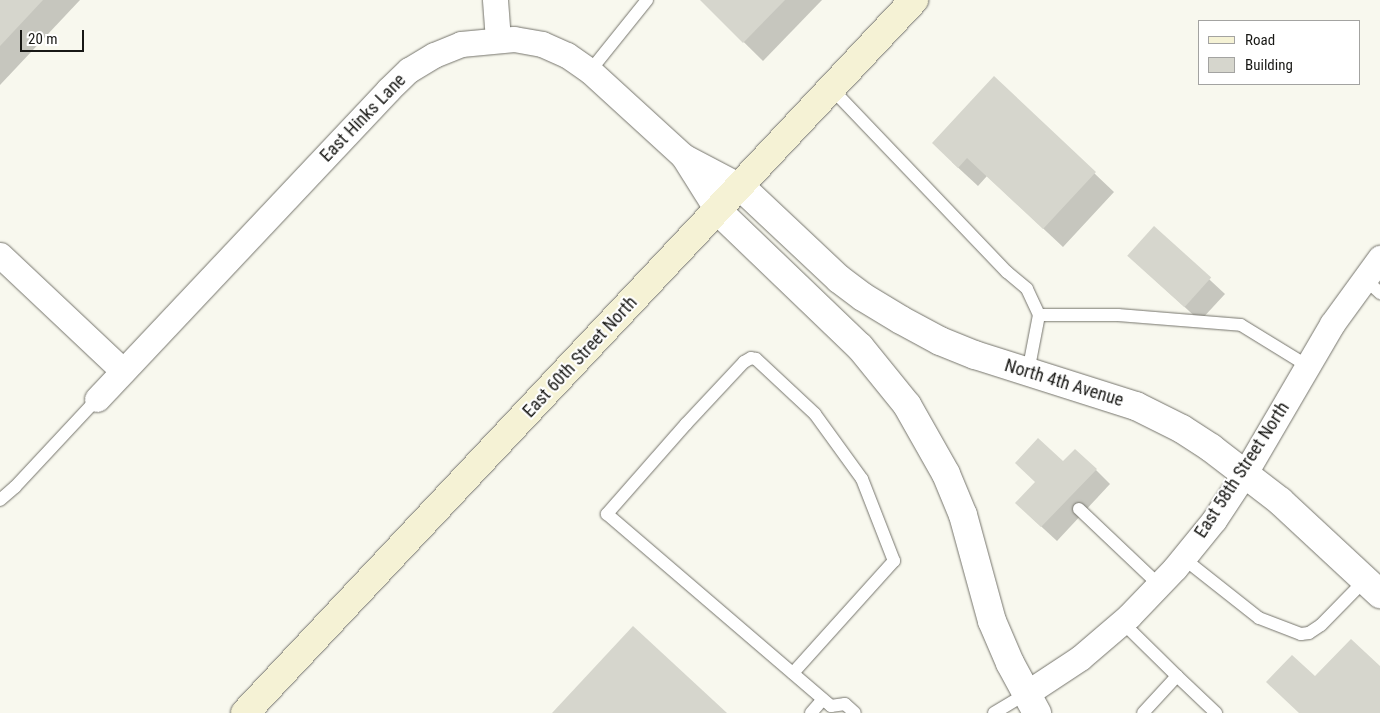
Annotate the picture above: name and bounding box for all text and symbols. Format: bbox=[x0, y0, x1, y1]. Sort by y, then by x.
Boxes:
scale bar bbox=[22, 20, 86, 52]
legend bbox=[1198, 20, 1360, 85]
text: 20 m bbox=[28, 30, 58, 48]
text: Road bbox=[1245, 31, 1275, 49]
text: Building bbox=[1245, 56, 1293, 74]
street label: East Hinks Lane bbox=[316, 69, 410, 167]
street label: East 60th Street North bbox=[518, 292, 642, 422]
street label: North 4th Avenue bbox=[1002, 355, 1126, 411]
street label: East 58th Street North bbox=[1190, 398, 1294, 542]

